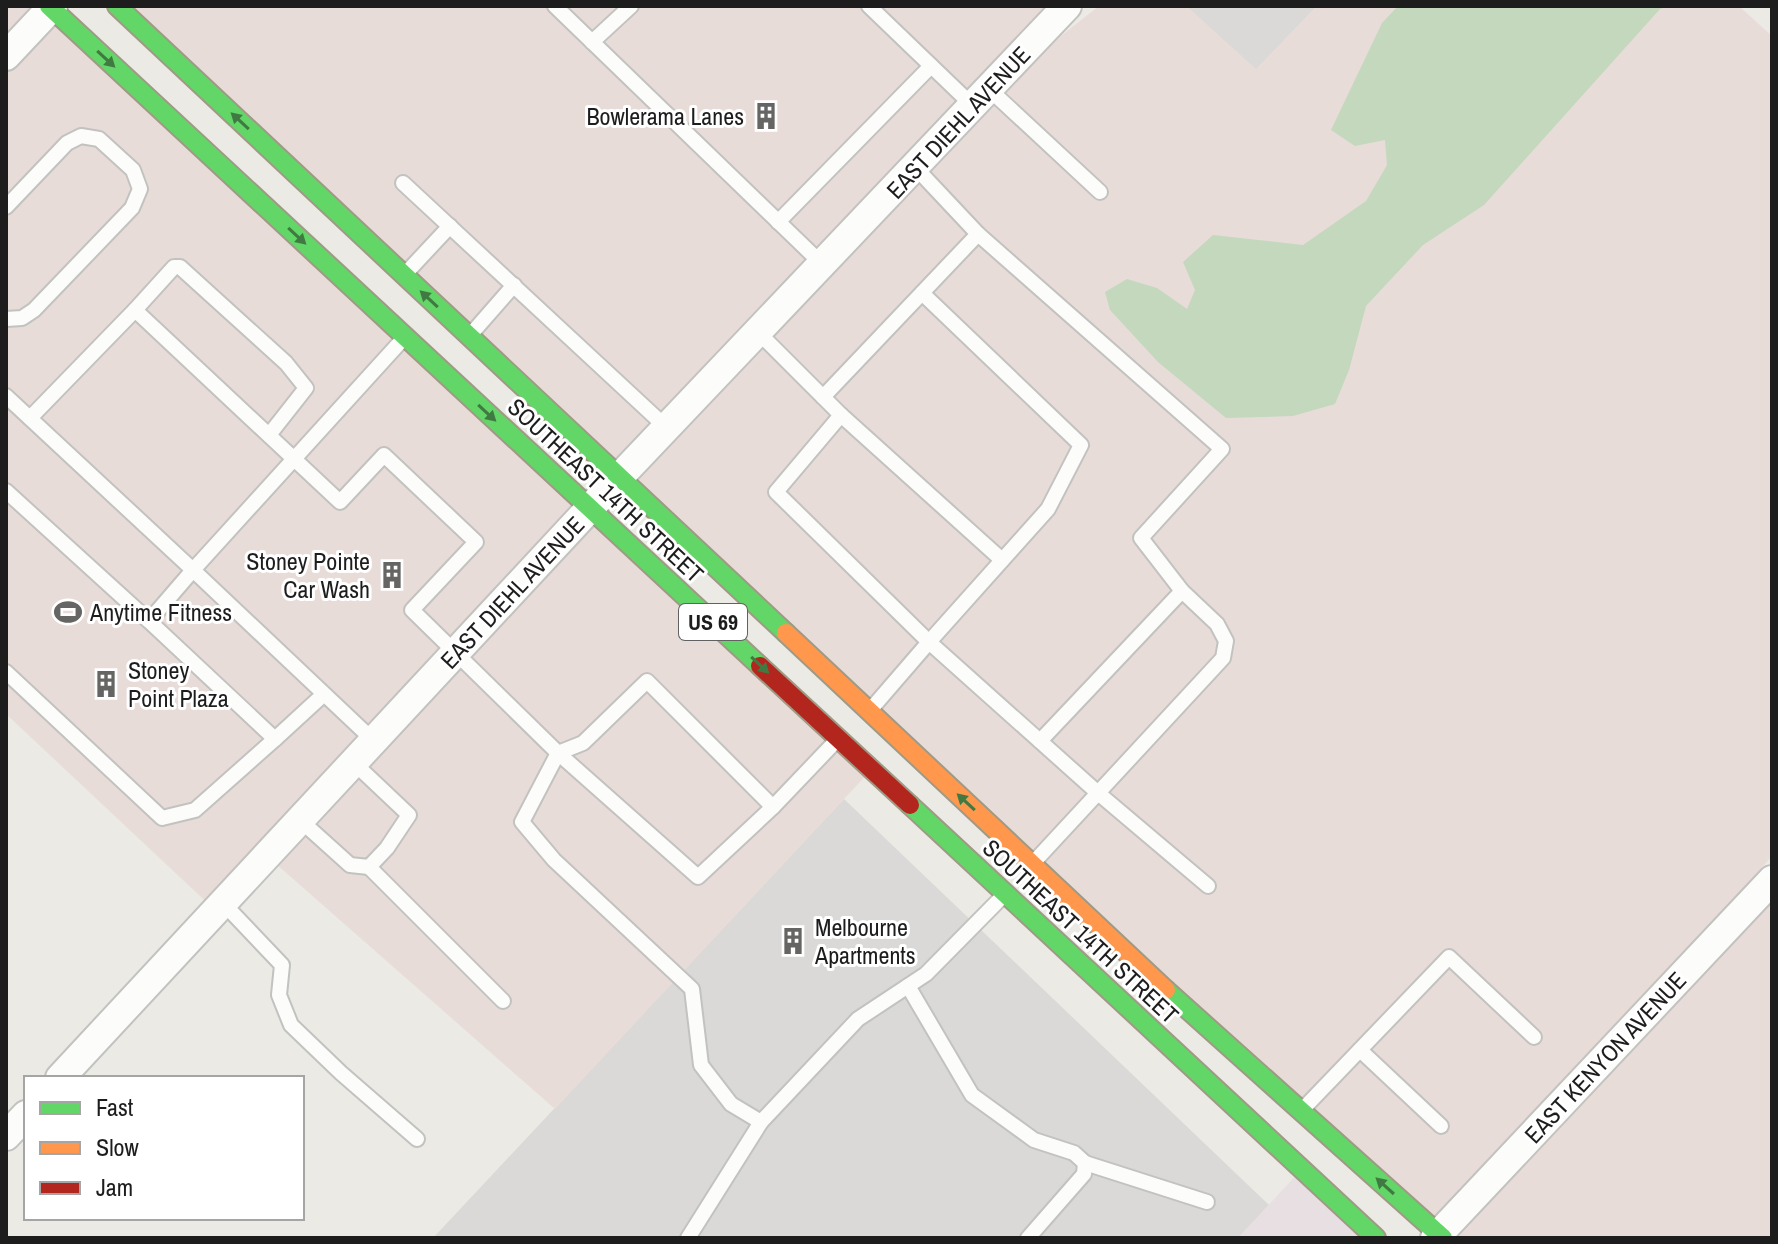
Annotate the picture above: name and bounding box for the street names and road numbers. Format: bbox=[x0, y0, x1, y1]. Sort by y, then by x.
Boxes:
street label: EAST DIEHL AVENUE bbox=[879, 39, 1037, 205]
street label: SOUTHEAST 14TH STREET bbox=[501, 391, 711, 589]
street label: EAST DIEHL AVENUE bbox=[433, 509, 591, 675]
road number: US 69 bbox=[679, 604, 747, 640]
street label: SOUTHEAST 14TH STREET bbox=[976, 832, 1186, 1030]
street label: EAST KENYON AVENUE bbox=[1517, 964, 1693, 1150]

